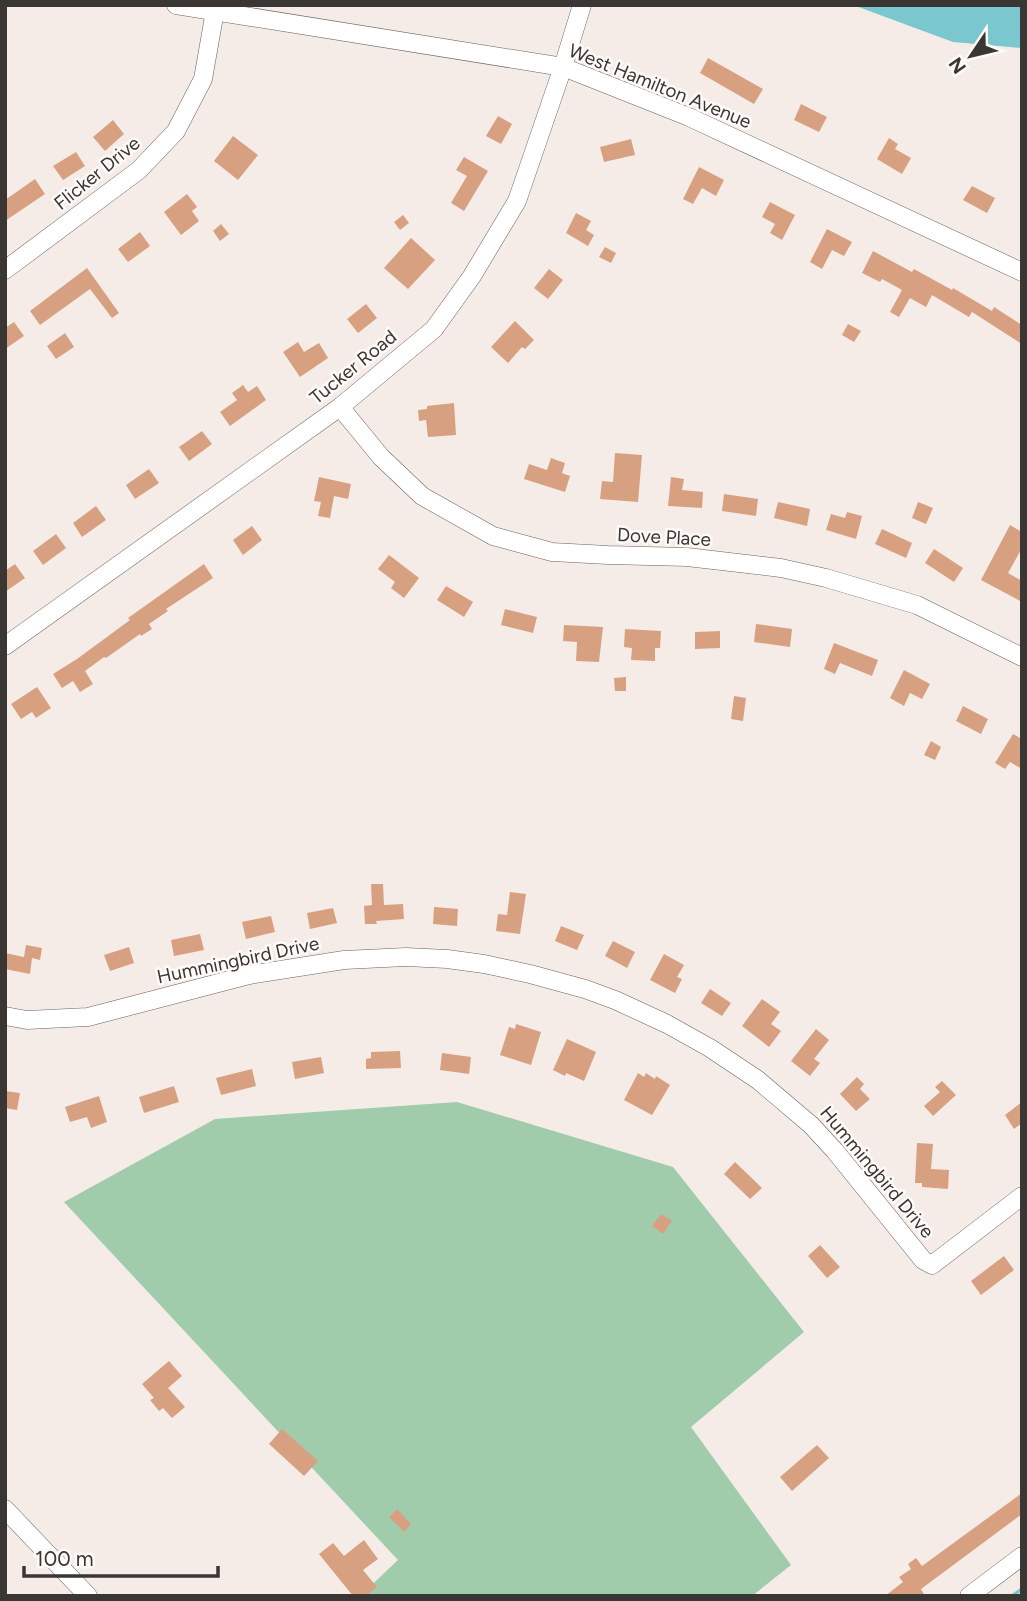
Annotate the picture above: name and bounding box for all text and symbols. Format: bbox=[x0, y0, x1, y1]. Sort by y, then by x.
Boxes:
north arrow bbox=[936, 21, 1006, 91]
street label: West Hamilton Avenue bbox=[565, 39, 755, 133]
text: N bbox=[944, 53, 971, 78]
street label: Flicker Drive bbox=[49, 131, 145, 215]
street label: Tucker Road bbox=[305, 325, 401, 409]
street label: Dove Place bbox=[616, 523, 712, 551]
street label: Hummingbird Drive bbox=[155, 932, 321, 988]
street label: Hummingbird Drive bbox=[815, 1101, 939, 1243]
scale bar bbox=[24, 1534, 219, 1578]
text: 100 m bbox=[35, 1546, 94, 1571]

